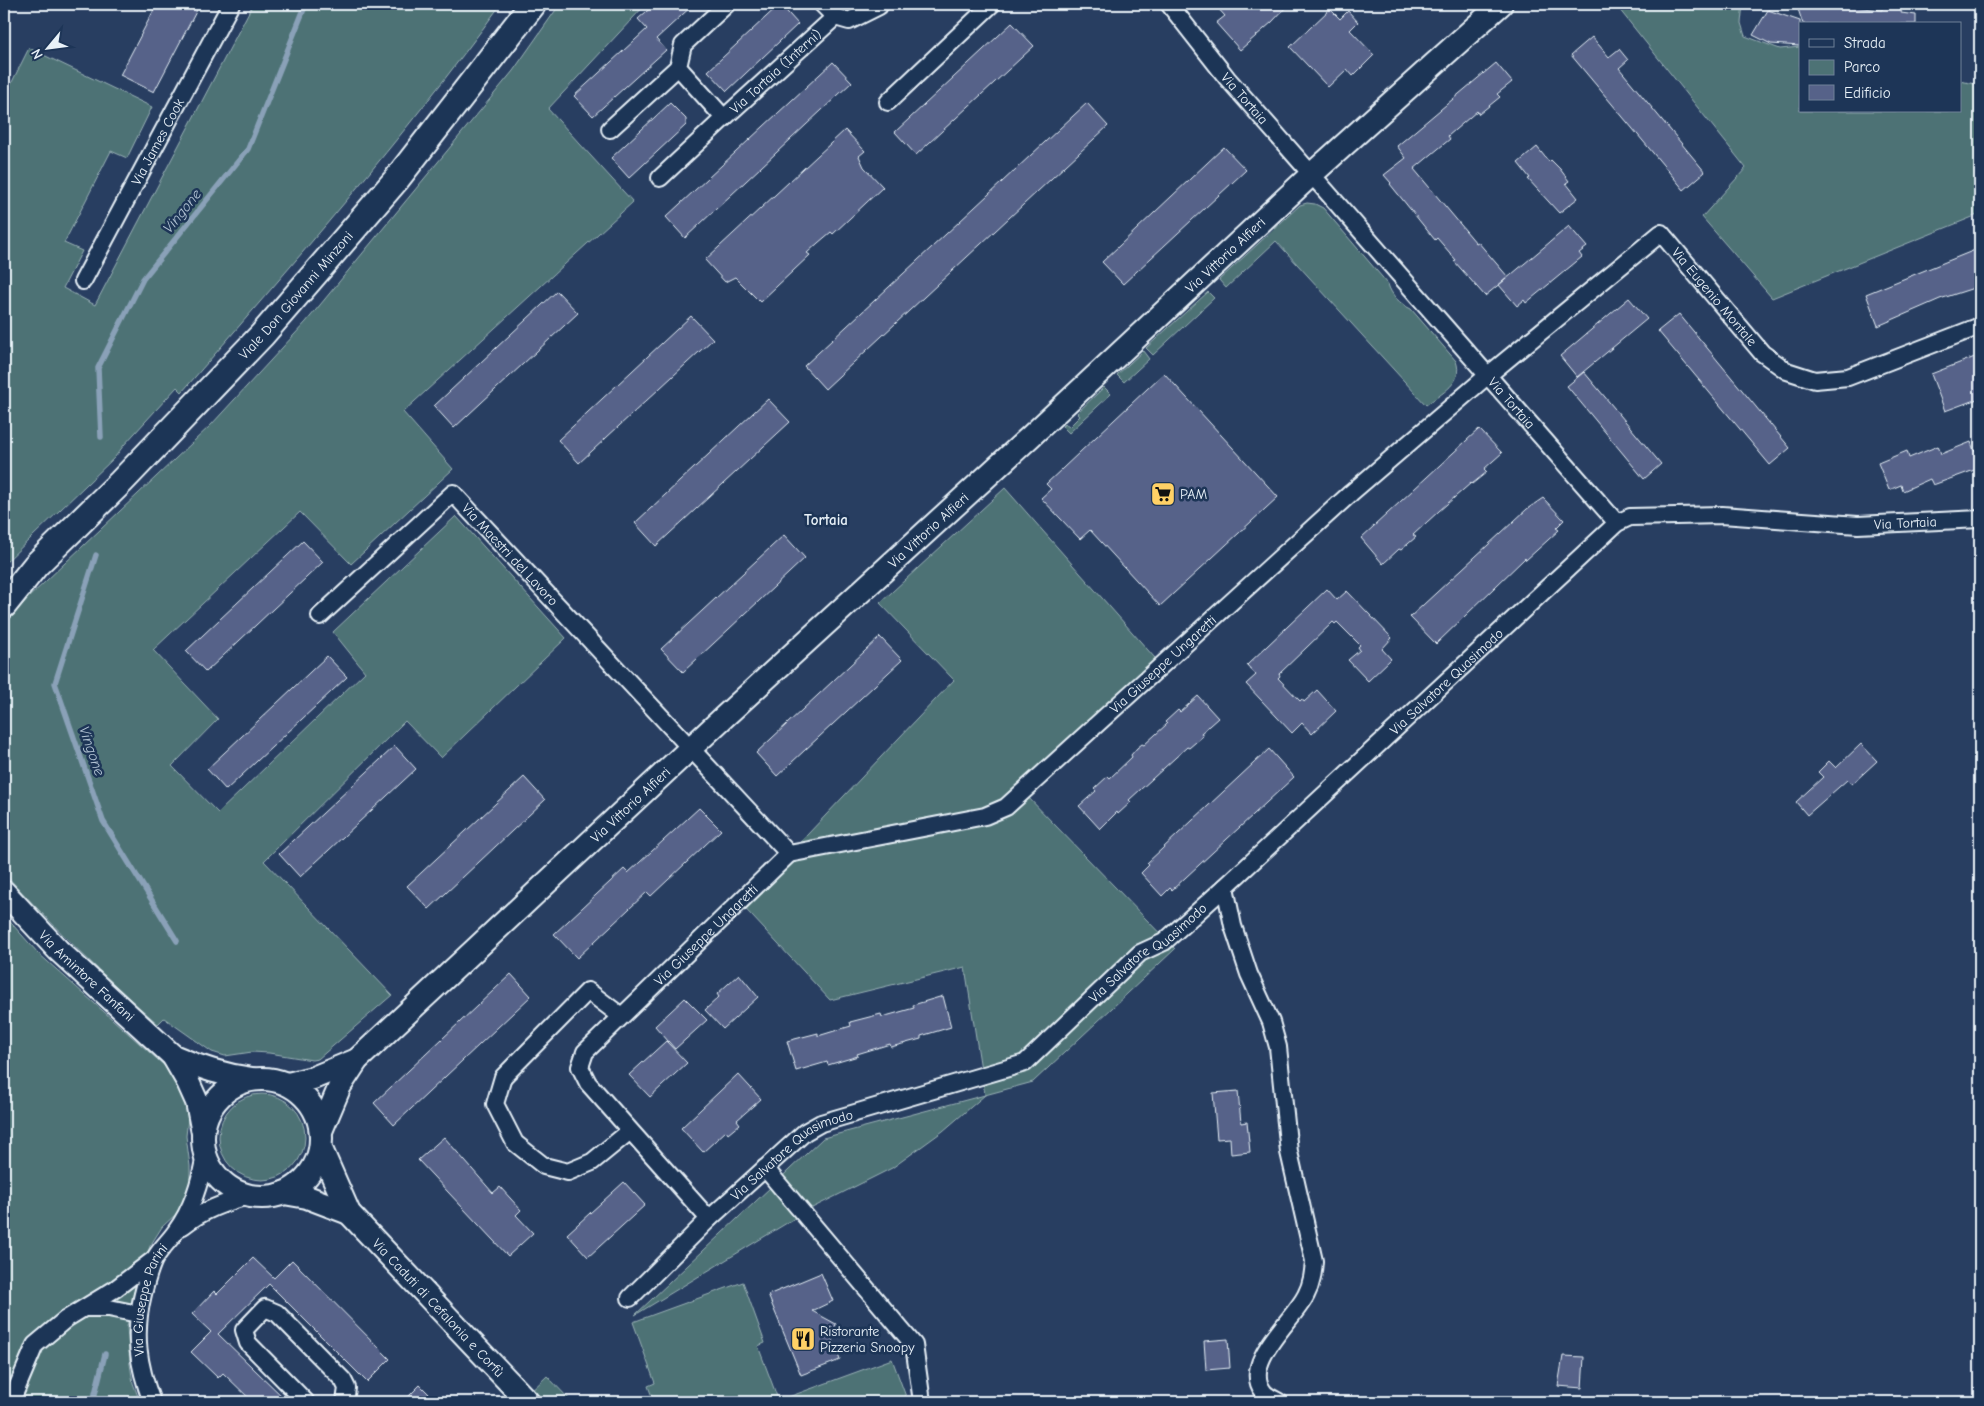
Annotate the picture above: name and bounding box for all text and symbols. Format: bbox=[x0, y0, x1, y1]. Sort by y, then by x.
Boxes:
north arrow bbox=[22, 22, 72, 72]
legend bbox=[1799, 22, 1962, 112]
street label: Via Tortaia (Interni) bbox=[727, 26, 825, 117]
text: Strada bbox=[1844, 34, 1886, 52]
text: N bbox=[27, 46, 47, 62]
text: Parco bbox=[1844, 58, 1880, 76]
street label: Via Tortaia bbox=[1217, 70, 1272, 128]
text: Edificio bbox=[1844, 84, 1891, 102]
street label: Via James Cook bbox=[128, 96, 188, 188]
water label: Vingone bbox=[159, 185, 205, 237]
street label: Via Vittorio Alfieri bbox=[1182, 214, 1269, 297]
street label: Viale Don Giovanni Minzoni bbox=[235, 228, 357, 363]
street label: Via Eugenio Montale bbox=[1668, 244, 1760, 350]
street label: Via Tortaia bbox=[1484, 374, 1538, 432]
supermarket icon: PAM bbox=[1150, 481, 1176, 507]
place label: PAM bbox=[1180, 486, 1207, 503]
street label: Via Vittorio Alfieri bbox=[885, 489, 972, 572]
street label: Via Maestri del Lavoro bbox=[458, 500, 562, 609]
district label: Tortaia bbox=[804, 511, 848, 529]
street label: Via Tortaia bbox=[1874, 513, 1937, 533]
street label: Via Giuseppe Ungaretti bbox=[1106, 612, 1220, 717]
street label: Via Salvatore Quasimodo bbox=[1386, 625, 1507, 739]
water label: Vingone bbox=[75, 724, 109, 779]
street label: Via Vittorio Alfieri bbox=[587, 763, 674, 846]
street label: Via Giuseppe Ungaretti bbox=[651, 881, 762, 989]
street label: Via Salvatore Quasimodo bbox=[1086, 900, 1211, 1006]
street label: Via Amintore Fanfani bbox=[35, 927, 138, 1025]
street label: Via Salvatore Quasimodo bbox=[727, 1106, 855, 1204]
street label: Via Caduti di Cefalonia e Corfù bbox=[369, 1235, 508, 1381]
street label: Via Giuseppe Parini bbox=[130, 1240, 171, 1357]
place label: Ristorante Pizzeria Snoopy bbox=[820, 1323, 915, 1356]
restaurant icon: Ristorante Pizzeria Snoopy bbox=[790, 1326, 816, 1352]

